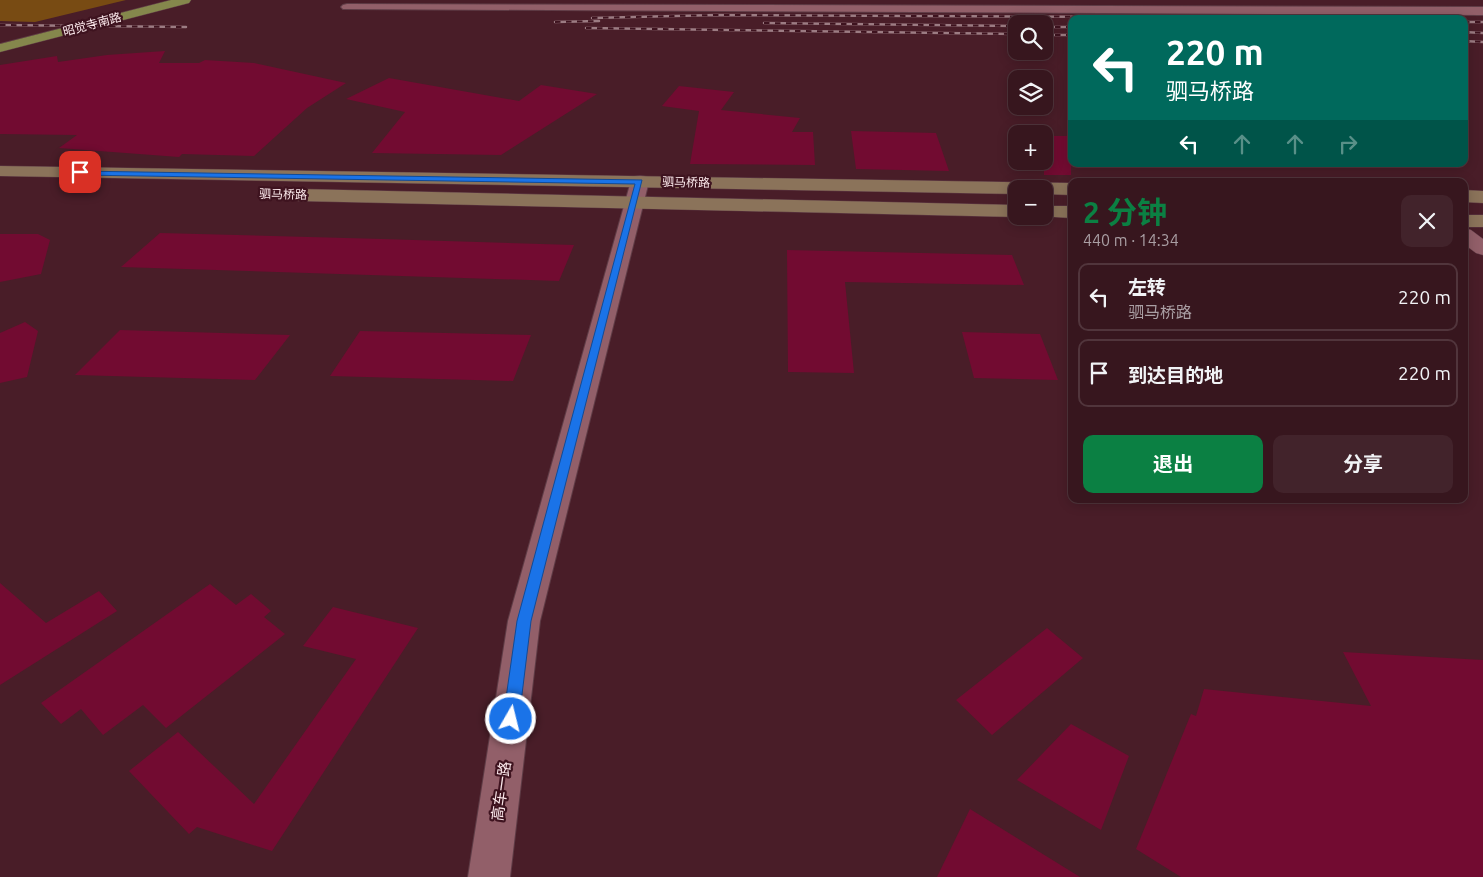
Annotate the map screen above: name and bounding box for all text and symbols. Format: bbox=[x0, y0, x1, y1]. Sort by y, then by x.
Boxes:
street label: 昭觉寺南路 bbox=[61, 10, 123, 38]
map controls bbox=[1008, 15, 1053, 225]
button: search bbox=[1008, 15, 1053, 60]
text: 220 m bbox=[1166, 32, 1264, 72]
icon: left bbox=[1083, 35, 1148, 100]
button: layers bbox=[1008, 70, 1053, 115]
text: 驷马桥路 bbox=[1166, 78, 1254, 103]
button: + bbox=[1008, 125, 1053, 170]
icon: left bbox=[1175, 130, 1203, 158]
icon: ahead bbox=[1228, 130, 1256, 158]
icon: ahead bbox=[1281, 130, 1309, 158]
icon: right bbox=[1334, 130, 1362, 158]
pin bbox=[59, 151, 101, 193]
icon: arrive bbox=[66, 158, 94, 186]
street label: 驷马桥路 bbox=[662, 175, 710, 189]
button: − bbox=[1008, 180, 1053, 225]
street label: 驷马桥路 bbox=[259, 187, 307, 201]
text: 2 分钟 bbox=[1083, 195, 1167, 229]
button: close bbox=[1401, 195, 1453, 247]
text: 440 m · 14:34 bbox=[1083, 231, 1179, 249]
text: 左转 bbox=[1128, 276, 1166, 298]
icon: left bbox=[1085, 283, 1113, 311]
text: 220 m bbox=[1398, 286, 1451, 308]
text: 驷马桥路 bbox=[1128, 303, 1192, 321]
icon: arrive bbox=[1085, 359, 1113, 387]
text: 220 m bbox=[1398, 362, 1451, 384]
text: 到达目的地 bbox=[1128, 364, 1223, 386]
button: 退出 bbox=[1083, 435, 1263, 493]
button: 分享 bbox=[1273, 435, 1453, 493]
position arrow bbox=[484, 692, 536, 744]
street label: 高车一路 bbox=[488, 760, 514, 822]

